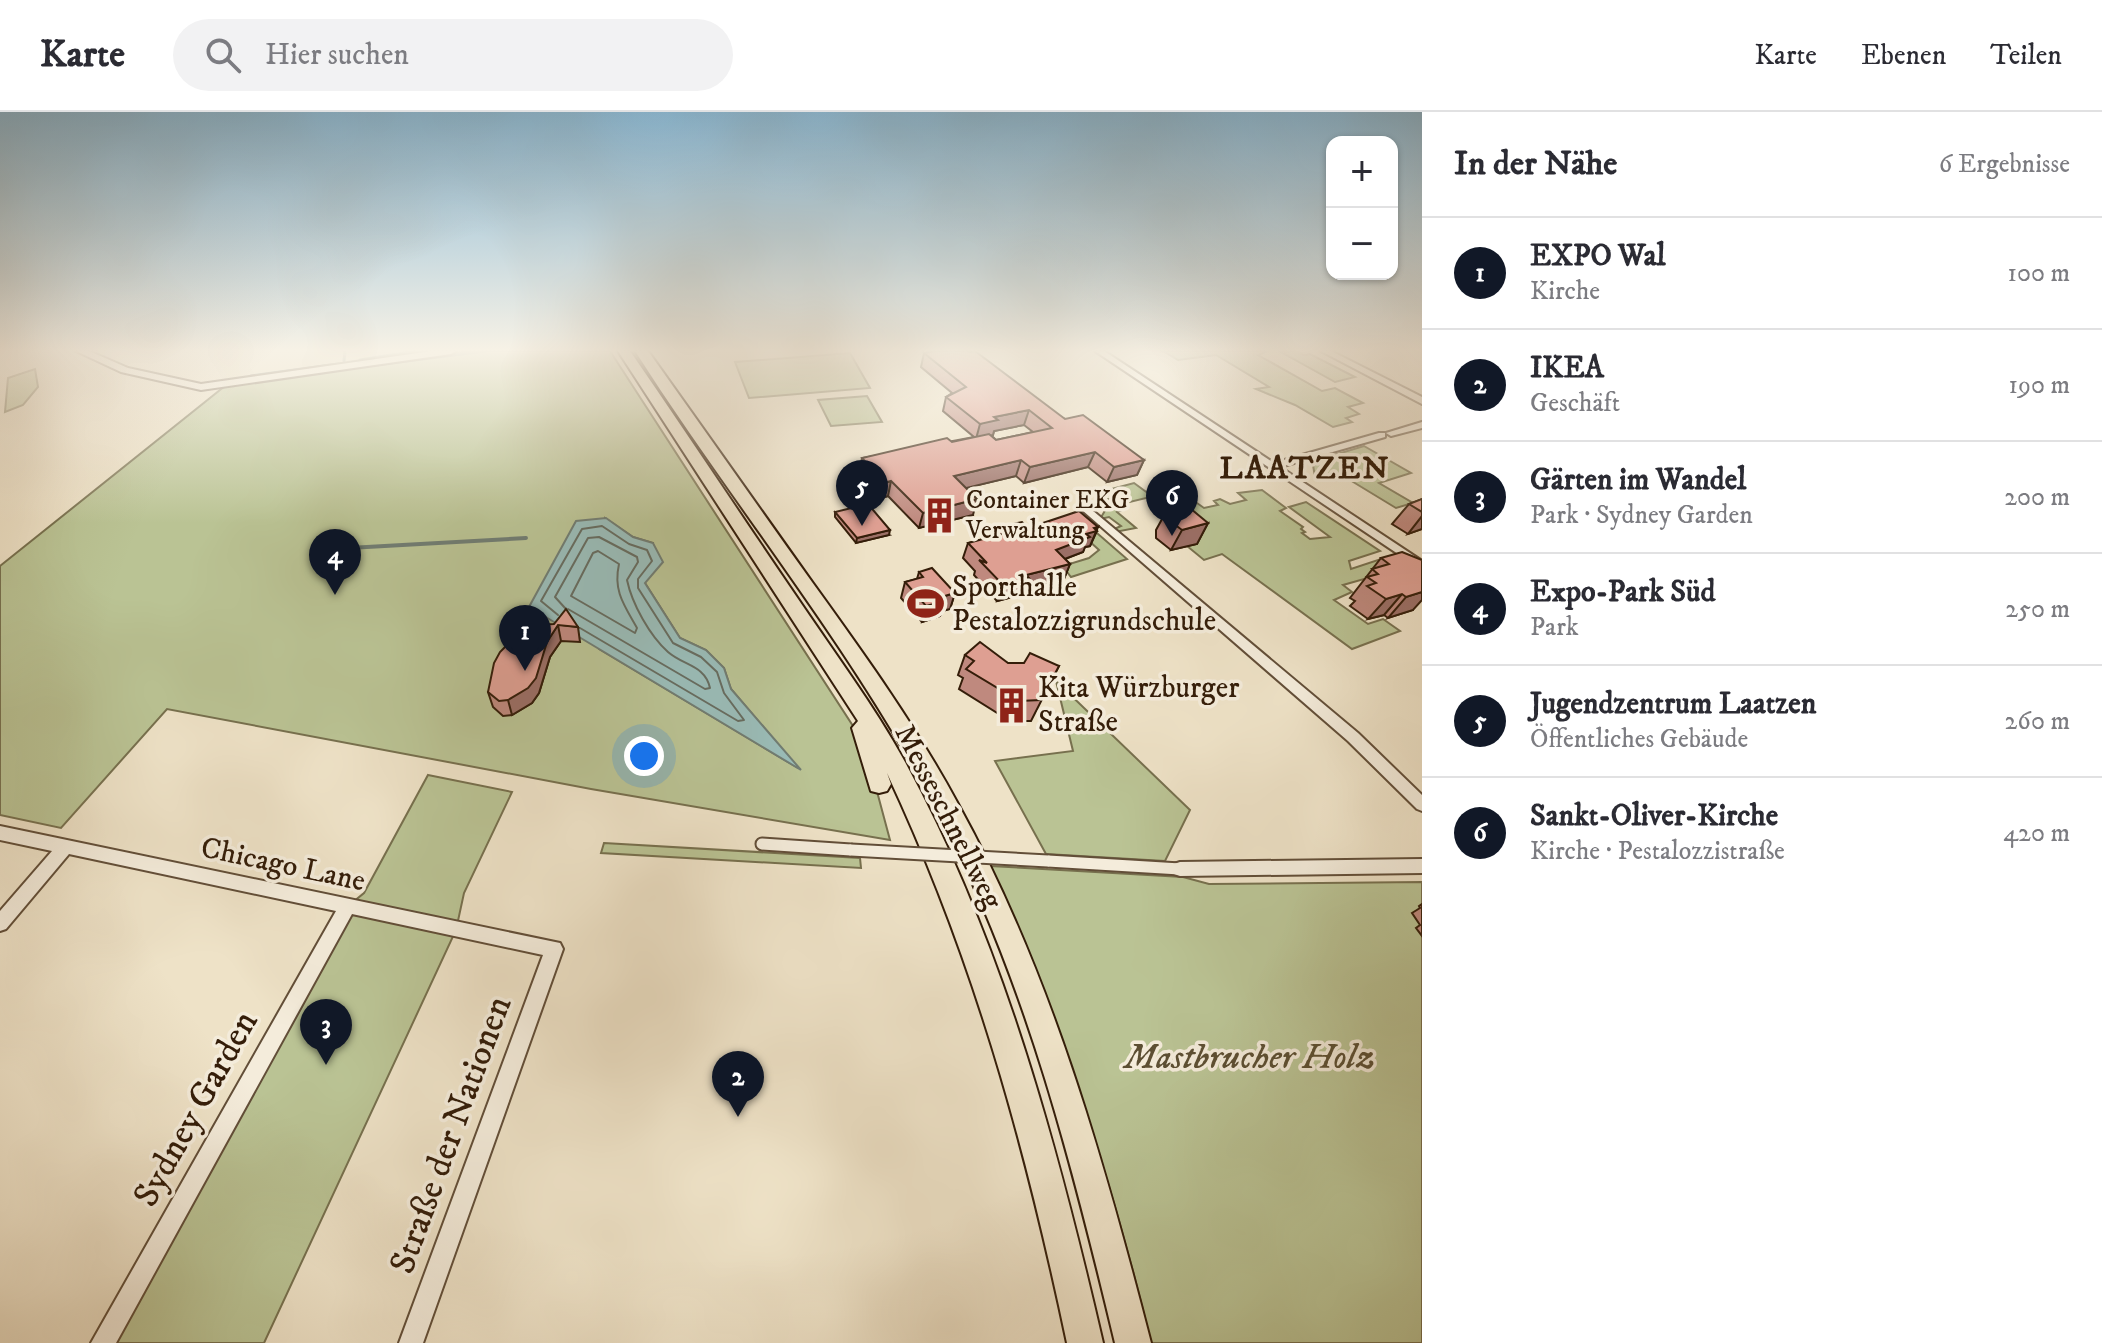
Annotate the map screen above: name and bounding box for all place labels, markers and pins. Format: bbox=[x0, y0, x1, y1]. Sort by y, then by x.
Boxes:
pin: 5 bbox=[836, 460, 888, 526]
pin: 6 bbox=[1146, 470, 1198, 536]
place label: Container EKG Verwaltung bbox=[965, 484, 1129, 547]
building icon: Container EKG Verwaltung bbox=[921, 496, 959, 534]
pin: 4 bbox=[309, 529, 361, 595]
place label: Sporthalle Pestalozzigrundschule bbox=[952, 569, 1216, 640]
sports icon: Sporthalle Pestalozzigrundschule bbox=[907, 585, 945, 623]
pin: 1 bbox=[499, 605, 551, 671]
place label: Kita Würzburger Straße bbox=[1038, 670, 1239, 741]
building icon: Kita Würzburger Straße bbox=[993, 686, 1031, 724]
pin: 3 bbox=[300, 999, 352, 1065]
pin: 2 bbox=[712, 1051, 764, 1117]

